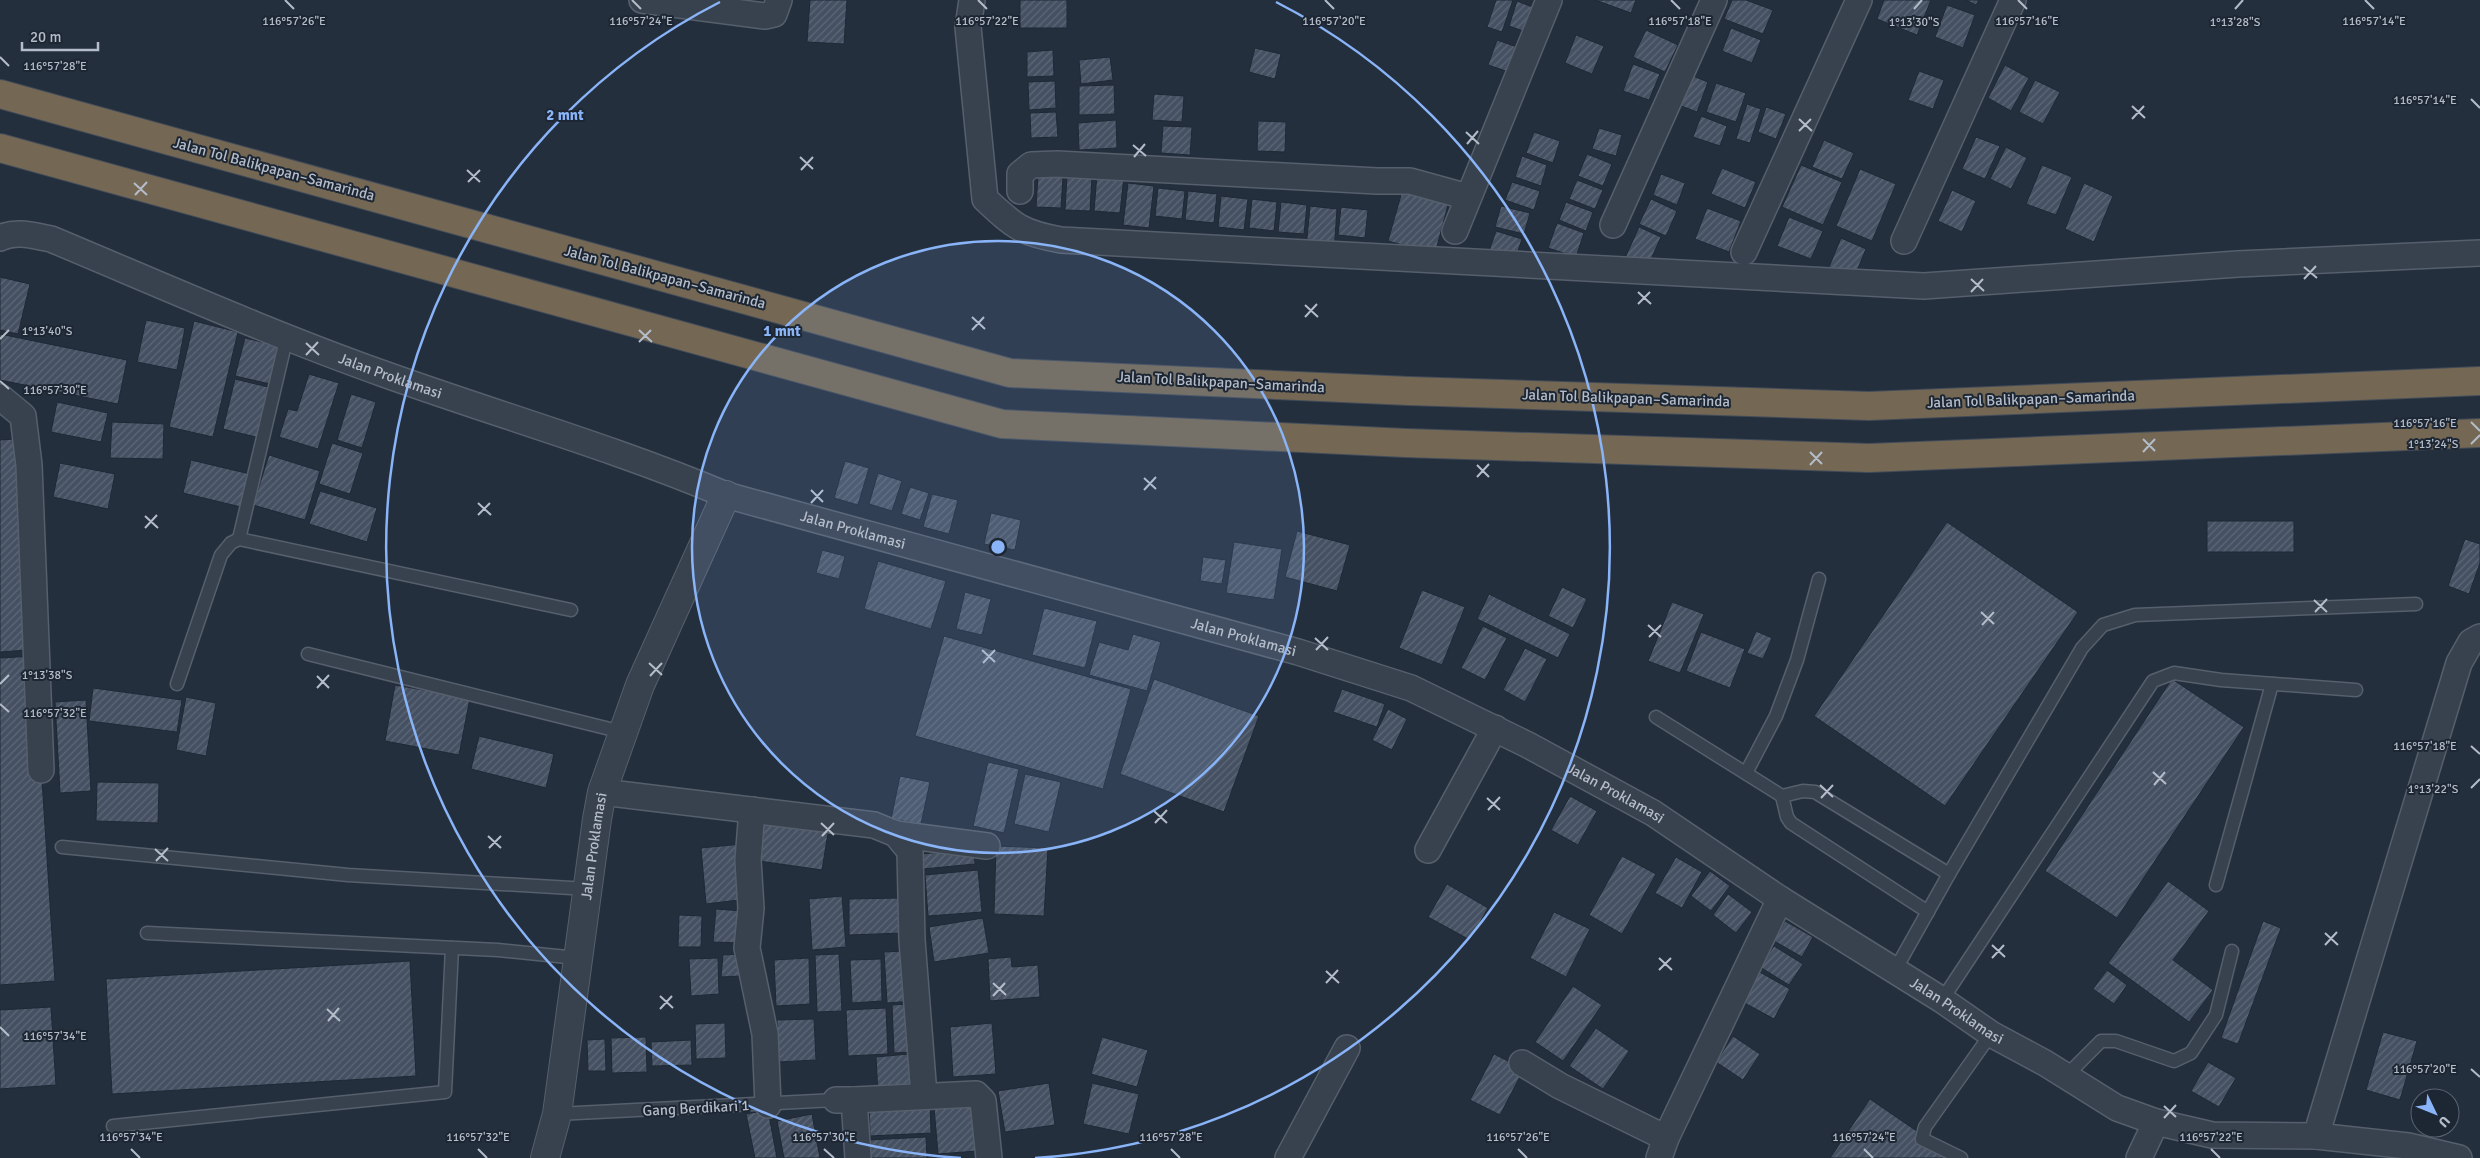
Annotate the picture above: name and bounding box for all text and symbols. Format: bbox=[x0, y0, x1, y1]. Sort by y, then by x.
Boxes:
text: 116°57'26"E bbox=[262, 14, 326, 29]
text: 116°57'24"E bbox=[609, 14, 673, 29]
text: 116°57'22"E bbox=[955, 14, 1019, 29]
text: 116°57'20"E bbox=[1302, 14, 1366, 29]
text: 116°57'18"E bbox=[1648, 14, 1712, 29]
text: 116°57'16"E bbox=[1995, 14, 2059, 29]
text: 116°57'14"E bbox=[2342, 14, 2406, 29]
text: 1°13'30"S bbox=[1889, 15, 1940, 30]
text: 1°13'28"S bbox=[2210, 15, 2261, 30]
scale bar bbox=[22, 20, 99, 52]
text: 20 m bbox=[30, 28, 61, 46]
text: 116°57'28"E bbox=[23, 59, 87, 74]
text: 116°57'14"E bbox=[2393, 93, 2457, 108]
text: 2 mnt bbox=[546, 106, 584, 124]
street label: Jalan Tol Balikpapan–Samarinda bbox=[171, 133, 377, 205]
street label: Jalan Tol Balikpapan–Samarinda bbox=[562, 241, 768, 313]
text: 1 mnt bbox=[763, 322, 801, 340]
text: 1°13'40"S bbox=[22, 324, 73, 339]
street label: Jalan Proklamasi bbox=[336, 349, 444, 403]
street label: Jalan Tol Balikpapan–Samarinda bbox=[1117, 368, 1325, 396]
text: 116°57'30"E bbox=[23, 383, 87, 398]
street label: Jalan Tol Balikpapan–Samarinda bbox=[1522, 385, 1730, 411]
street label: Jalan Tol Balikpapan–Samarinda bbox=[1927, 386, 2135, 412]
text: 116°57'16"E bbox=[2393, 416, 2457, 431]
text: 1°13'24"S bbox=[2408, 437, 2459, 452]
street label: Jalan Proklamasi bbox=[798, 507, 908, 553]
centre of rings bbox=[989, 538, 1007, 556]
street label: Jalan Proklamasi bbox=[1189, 614, 1298, 660]
text: 1°13'38"S bbox=[22, 668, 73, 683]
text: 116°57'32"E bbox=[23, 706, 87, 721]
text: 116°57'18"E bbox=[2393, 739, 2457, 754]
street label: Jalan Proklamasi bbox=[1564, 759, 1668, 827]
text: 1°13'22"S bbox=[2408, 782, 2459, 797]
street label: Jalan Proklamasi bbox=[577, 791, 611, 901]
street label: Jalan Proklamasi bbox=[1907, 973, 2007, 1048]
text: 116°57'34"E bbox=[23, 1029, 87, 1044]
text: 116°57'20"E bbox=[2393, 1062, 2457, 1077]
north arrow bbox=[2410, 1088, 2460, 1138]
street label: Gang Berdikari 1 bbox=[642, 1096, 750, 1120]
text: U bbox=[2435, 1112, 2454, 1131]
text: 116°57'34"E bbox=[99, 1130, 163, 1145]
text: 116°57'32"E bbox=[446, 1130, 510, 1145]
text: 116°57'30"E bbox=[792, 1130, 856, 1145]
text: 116°57'28"E bbox=[1139, 1130, 1203, 1145]
text: 116°57'26"E bbox=[1486, 1130, 1550, 1145]
text: 116°57'24"E bbox=[1832, 1130, 1896, 1145]
text: 116°57'22"E bbox=[2179, 1130, 2243, 1145]

